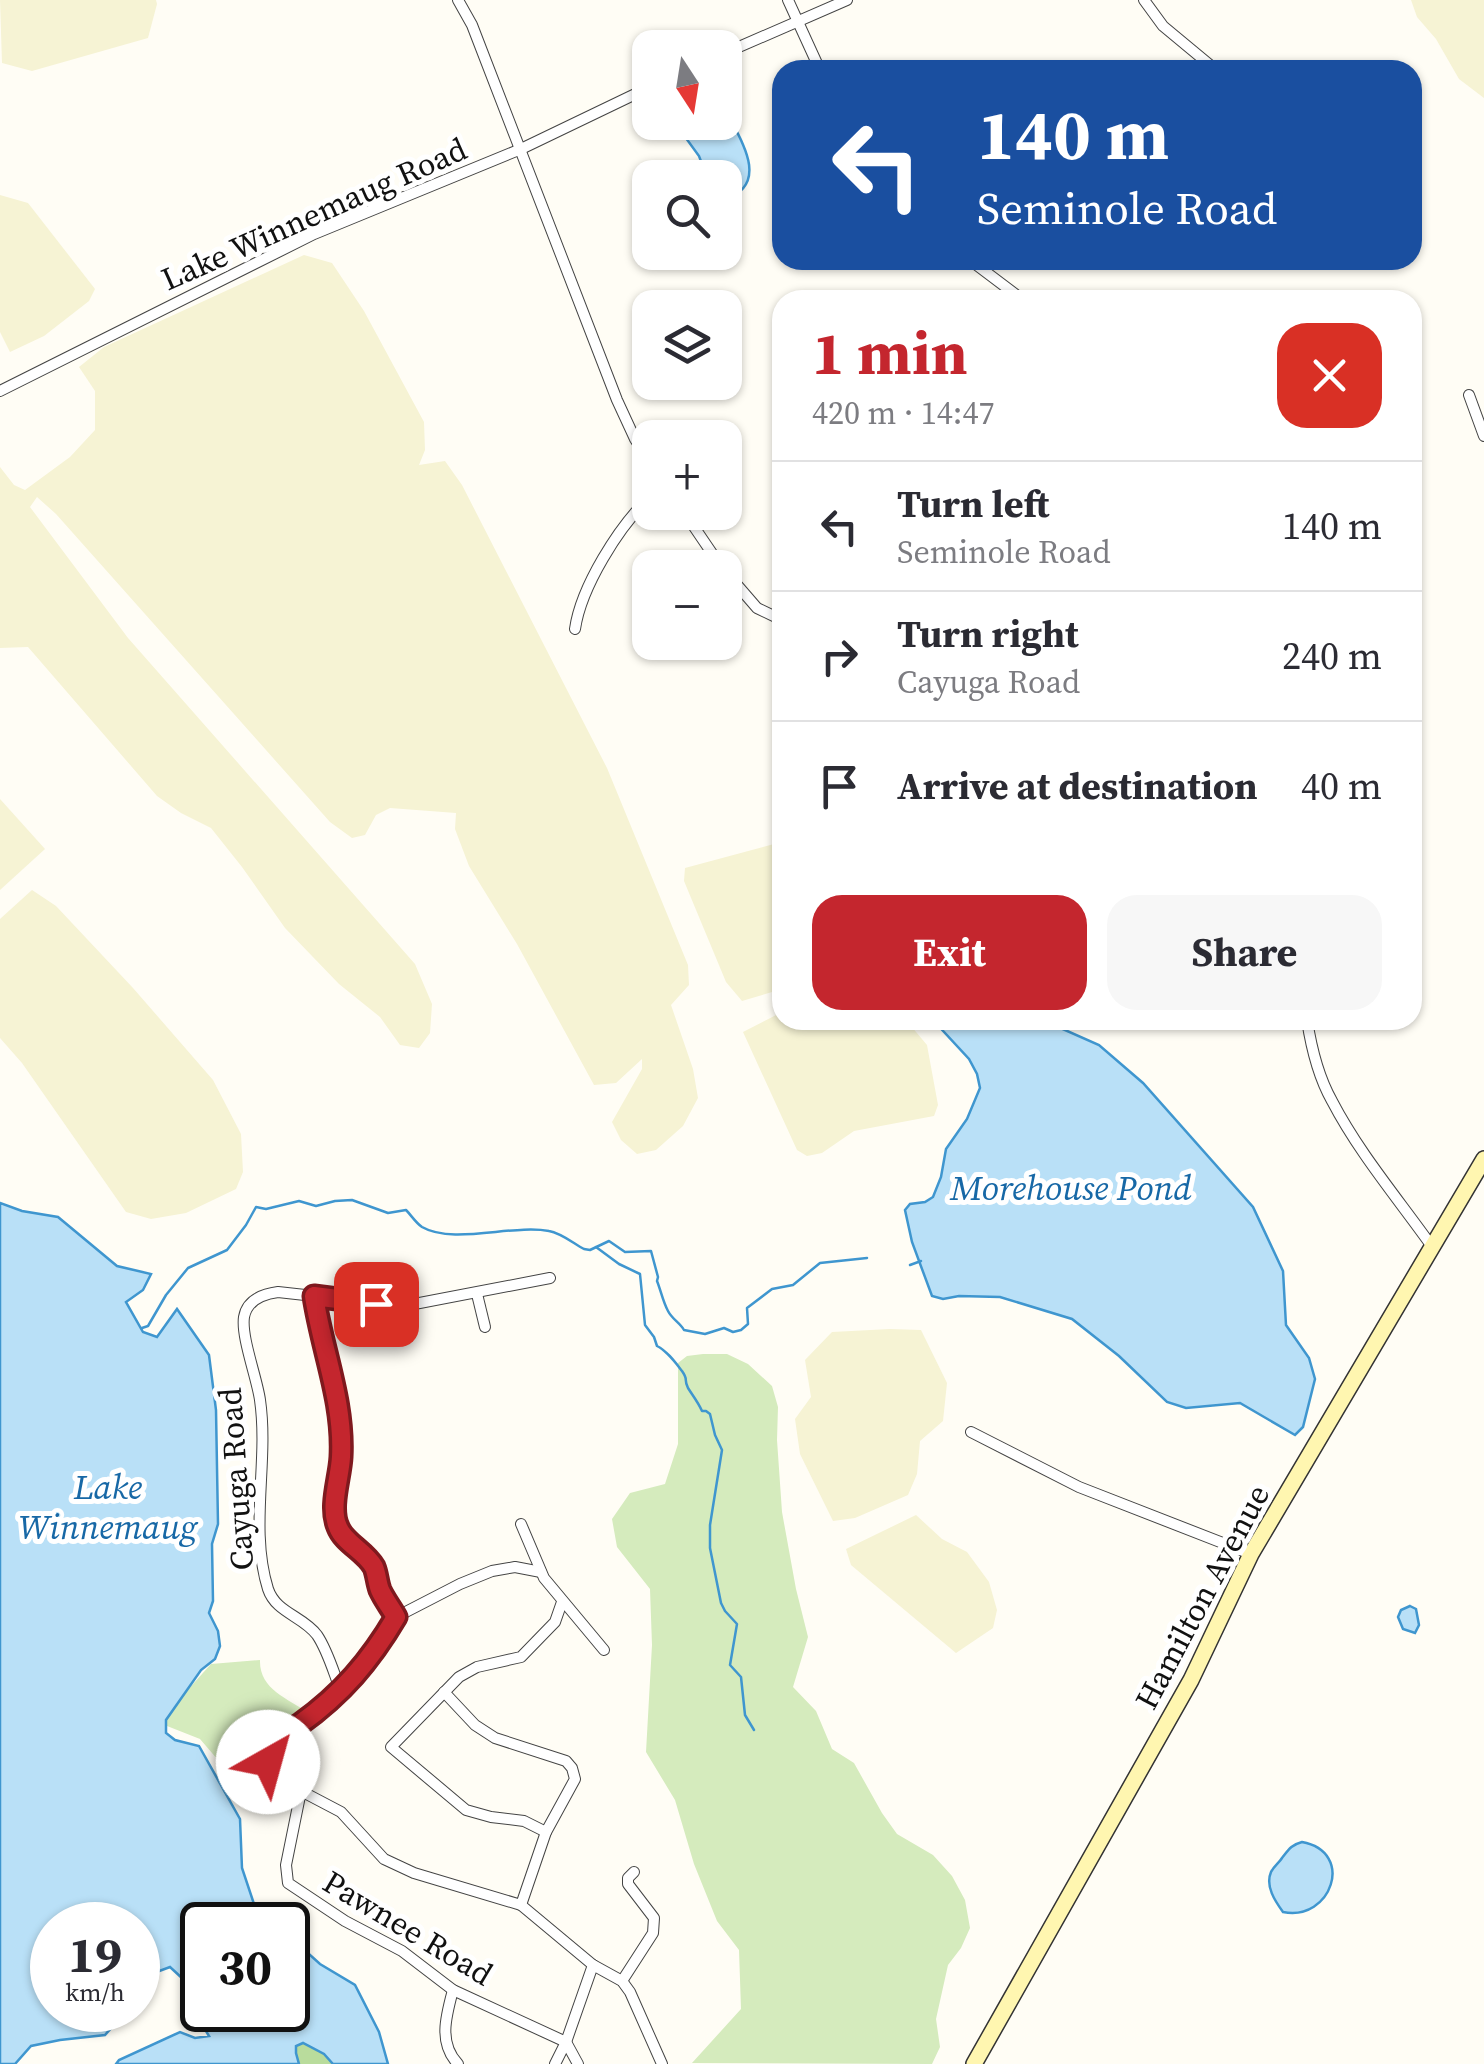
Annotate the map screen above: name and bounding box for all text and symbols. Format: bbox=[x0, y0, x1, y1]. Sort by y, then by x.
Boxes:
north arrow bbox=[632, 30, 742, 140]
map controls bbox=[632, 30, 742, 660]
text: 140 m bbox=[977, 86, 1169, 182]
icon: left bbox=[812, 100, 942, 230]
street label: Lake Winnemaug Road bbox=[154, 127, 474, 301]
button: search bbox=[632, 160, 742, 270]
text: Seminole Road bbox=[977, 177, 1277, 239]
button: layers bbox=[632, 290, 742, 400]
text: 1 min bbox=[812, 312, 968, 394]
button: close bbox=[1277, 323, 1382, 428]
text: 420 m · 14:47 bbox=[812, 391, 994, 435]
button: + bbox=[632, 420, 742, 530]
text: Turn left bbox=[897, 478, 1049, 530]
icon: left bbox=[812, 499, 867, 554]
text: 140 m bbox=[1282, 500, 1382, 552]
text: Seminole Road bbox=[897, 530, 1111, 574]
button: − bbox=[632, 550, 742, 660]
text: Turn right bbox=[897, 608, 1079, 660]
icon: right bbox=[812, 629, 867, 684]
text: 240 m bbox=[1282, 630, 1382, 682]
text: Cayuga Road bbox=[897, 660, 1080, 704]
icon: arrive bbox=[812, 759, 867, 814]
text: Arrive at destination bbox=[897, 760, 1258, 812]
text: 40 m bbox=[1301, 760, 1382, 812]
button: Exit bbox=[812, 895, 1087, 1010]
button: Share bbox=[1107, 895, 1382, 1010]
water label: Morehouse Pond bbox=[949, 1164, 1192, 1212]
pin bbox=[334, 1262, 419, 1347]
icon: arrive bbox=[349, 1277, 404, 1332]
street label: Cayuga Road bbox=[208, 1386, 264, 1572]
water label: Lake Winnemaug bbox=[19, 1463, 198, 1551]
street label: Hamilton Avenue bbox=[1124, 1477, 1280, 1717]
position arrow bbox=[216, 1710, 320, 1814]
street label: Pawnee Road bbox=[315, 1860, 501, 1996]
speed limit sign: 30 bbox=[180, 1902, 310, 2032]
text: 19 bbox=[68, 1920, 122, 1989]
text: km/h bbox=[65, 1975, 125, 2009]

